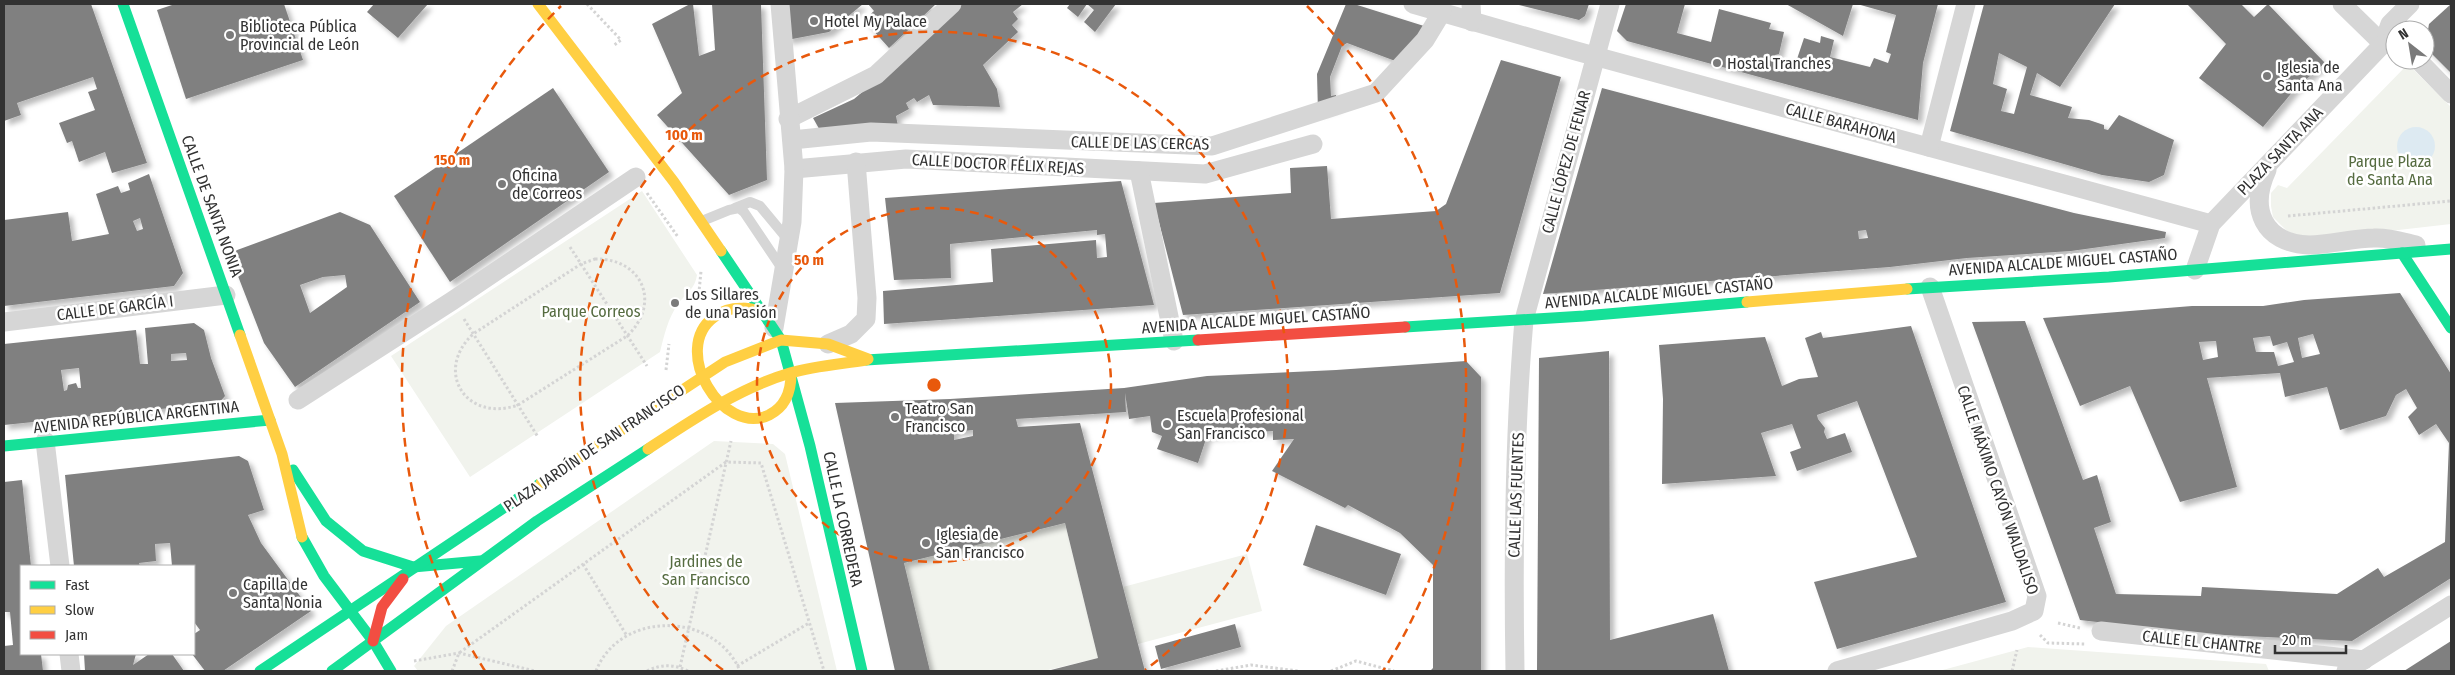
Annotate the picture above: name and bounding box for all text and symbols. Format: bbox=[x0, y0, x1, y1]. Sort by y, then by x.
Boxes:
place label: Hotel My Palace bbox=[824, 12, 927, 31]
marker: Hotel My Palace bbox=[808, 15, 820, 27]
place label: Biblioteca Pública Provincial de León bbox=[240, 17, 359, 54]
north arrow bbox=[2385, 20, 2435, 70]
text: N bbox=[2396, 25, 2412, 44]
marker: Biblioteca Pública Provincial de León bbox=[224, 29, 236, 41]
place label: Hostal Tranches bbox=[1727, 54, 1831, 73]
marker: Hostal Tranches bbox=[1711, 57, 1723, 69]
place label: Iglesia de Santa Ana bbox=[2277, 58, 2343, 95]
marker: Iglesia de Santa Ana bbox=[2261, 70, 2273, 82]
street label: CALLE LÓPEZ DE FENAR bbox=[1538, 88, 1594, 236]
street label: CALLE BARAHONA bbox=[1783, 99, 1899, 147]
street label: PLAZA SANTA ANA bbox=[2233, 103, 2327, 199]
text: 100 m bbox=[665, 126, 703, 144]
street label: CALLE DE LAS CERCAS bbox=[1071, 132, 1209, 154]
street label: CALLE DE SANTA NONIA bbox=[178, 133, 247, 280]
street label: CALLE DOCTOR FÉLIX REJAS bbox=[911, 150, 1085, 178]
text: 150 m bbox=[434, 151, 470, 169]
park label: Parque Plaza de Santa Ana bbox=[2347, 152, 2433, 189]
place label: Oficina de Correos bbox=[512, 166, 583, 203]
marker: Oficina de Correos bbox=[496, 178, 508, 190]
street label: AVENIDA ALCALDE MIGUEL CASTAÑO bbox=[1948, 245, 2178, 279]
text: 50 m bbox=[794, 251, 824, 269]
street label: AVENIDA ALCALDE MIGUEL CASTAÑO bbox=[1544, 274, 1774, 312]
place label: Los Sillares de una Pasión bbox=[685, 285, 777, 322]
street label: CALLE DE GARCÍA I bbox=[56, 291, 174, 325]
marker: Los Sillares de una Pasión bbox=[669, 297, 681, 309]
park label: Parque Correos bbox=[541, 302, 641, 321]
street label: AVENIDA ALCALDE MIGUEL CASTAÑO bbox=[1141, 303, 1371, 337]
centre of rings bbox=[925, 376, 943, 394]
street label: PLAZA JARDÍN DE SAN FRANCISCO bbox=[500, 380, 688, 516]
street label: CALLE MÁXIMO CAYÓN WALDALISO bbox=[1953, 383, 2043, 597]
street label: AVENIDA REPÚBLICA ARGENTINA bbox=[32, 397, 240, 437]
place label: Teatro San Francisco bbox=[905, 399, 974, 436]
place label: Escuela Profesional San Francisco bbox=[1177, 406, 1304, 443]
marker: Teatro San Francisco bbox=[889, 411, 901, 423]
marker: Escuela Profesional San Francisco bbox=[1161, 418, 1173, 430]
street label: CALLE LAS FUENTES bbox=[1504, 432, 1528, 558]
street label: CALLE LA CORREDERA bbox=[819, 450, 867, 589]
place label: Iglesia de San Francisco bbox=[936, 525, 1024, 562]
marker: Iglesia de San Francisco bbox=[920, 537, 932, 549]
park label: Jardines de San Francisco bbox=[662, 552, 750, 589]
legend bbox=[20, 565, 195, 655]
place label: Capilla de Santa Nonia bbox=[243, 575, 323, 612]
text: Fast bbox=[65, 576, 89, 594]
marker: Capilla de Santa Nonia bbox=[227, 587, 239, 599]
text: Slow bbox=[65, 601, 94, 619]
scale bar bbox=[2275, 622, 2346, 654]
text: Jam bbox=[65, 626, 88, 644]
street label: CALLE EL CHANTRE bbox=[2141, 626, 2263, 658]
text: 20 m bbox=[2282, 631, 2312, 649]

